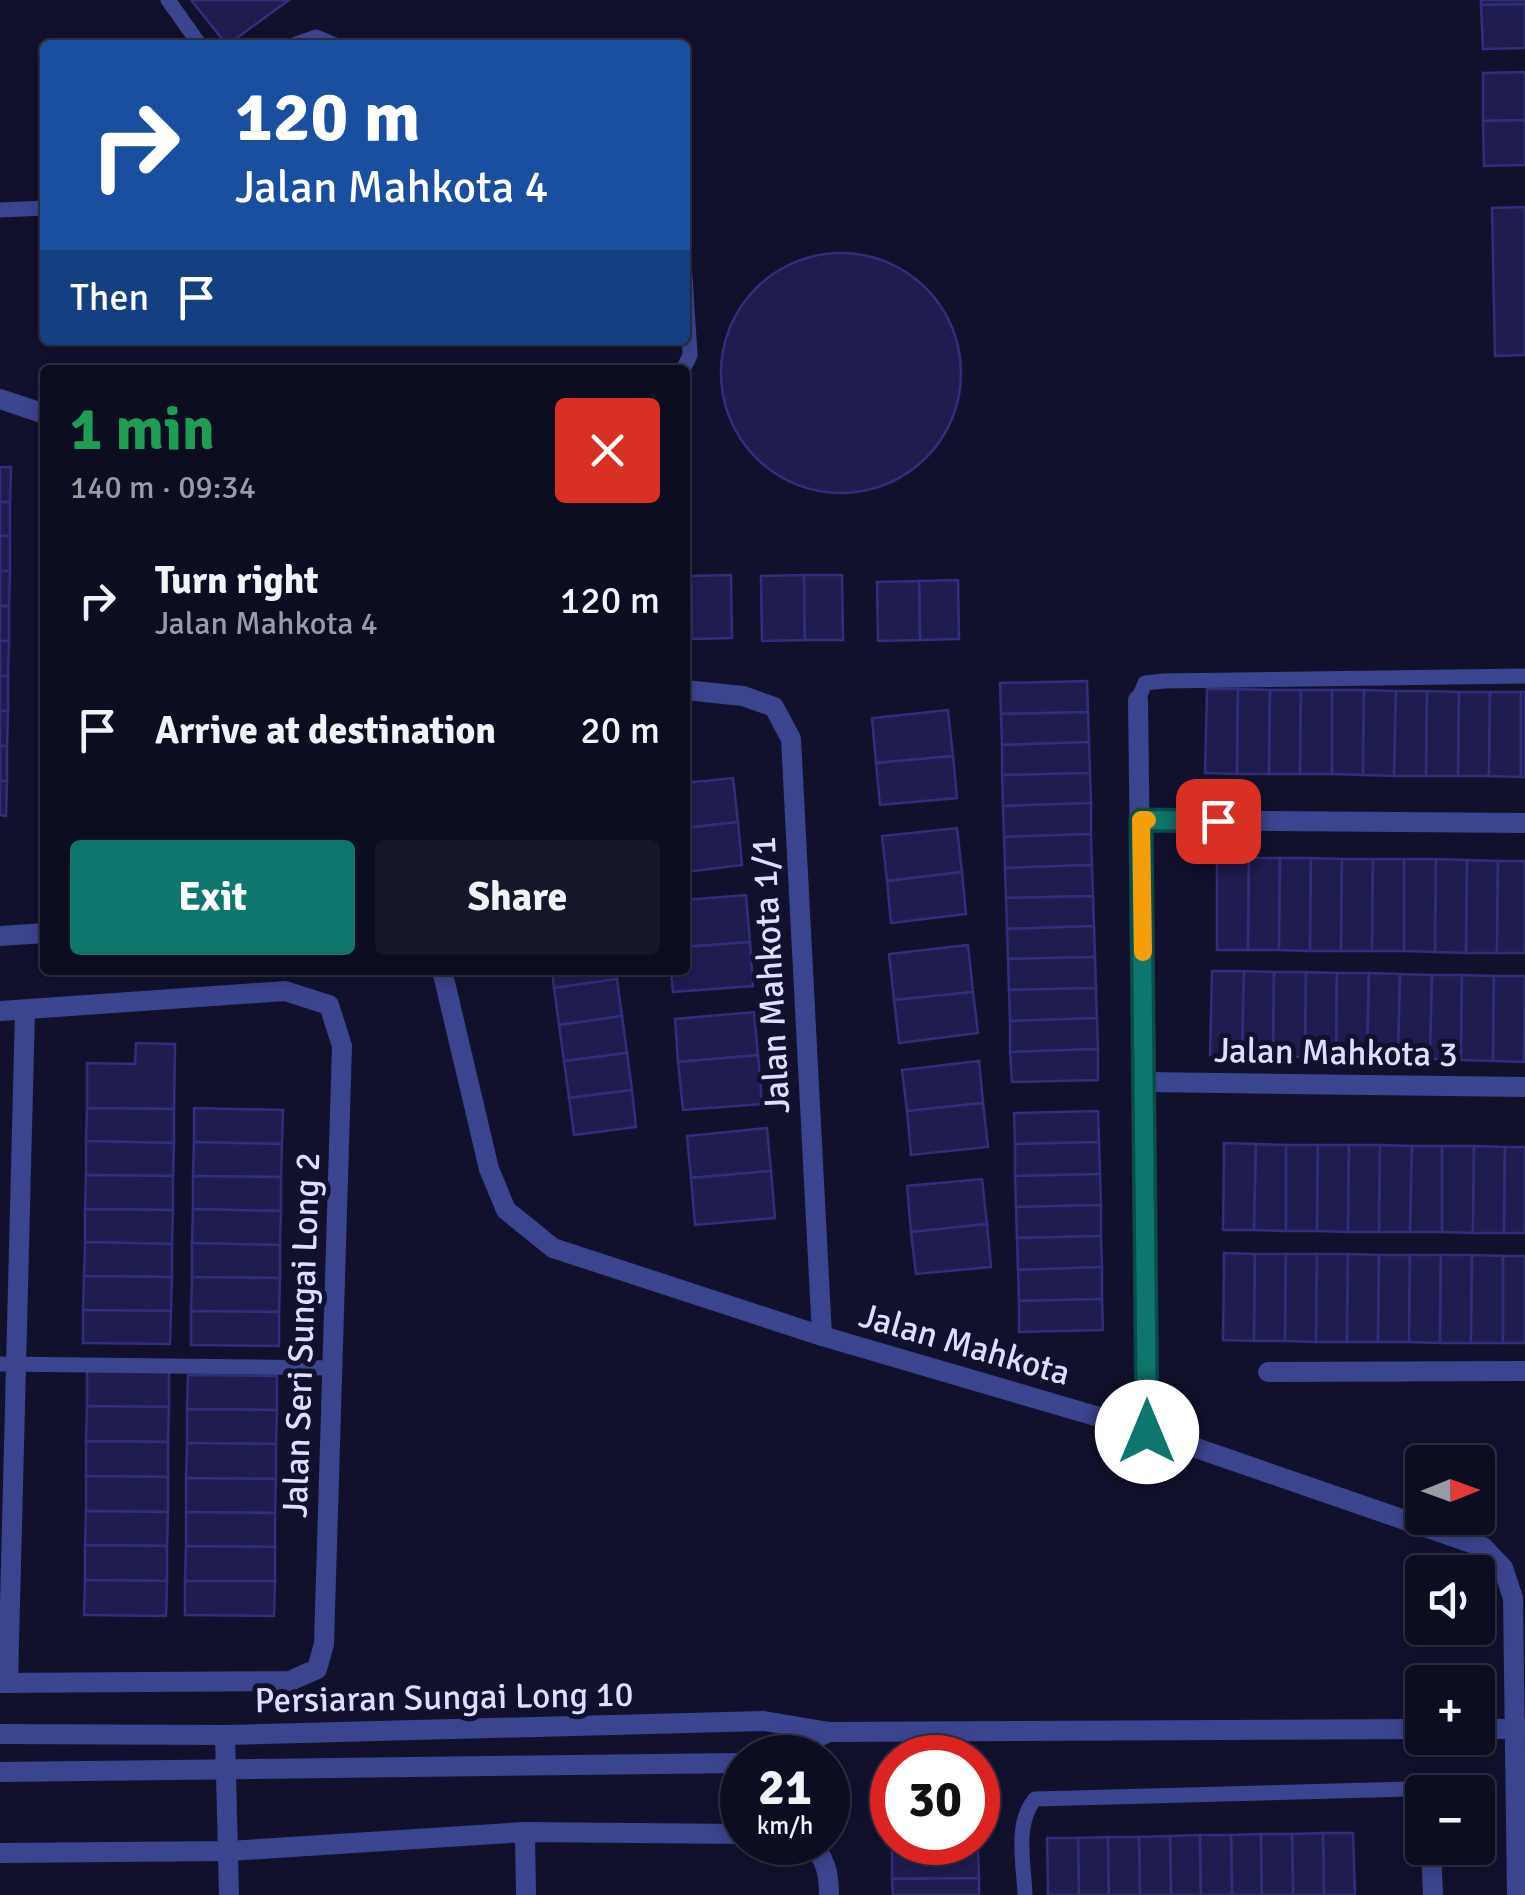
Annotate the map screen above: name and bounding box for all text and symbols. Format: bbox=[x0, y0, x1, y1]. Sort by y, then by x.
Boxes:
text: 120 m bbox=[235, 74, 420, 160]
icon: right bbox=[70, 80, 200, 210]
text: Jalan Mahkota 4 bbox=[235, 160, 548, 215]
icon: arrive bbox=[169, 270, 224, 325]
text: Then bbox=[70, 274, 149, 321]
text: 1 min bbox=[70, 393, 215, 467]
button: close bbox=[555, 398, 660, 503]
text: 140 m · 09:34 bbox=[70, 468, 256, 507]
text: Turn right bbox=[155, 557, 319, 604]
icon: right bbox=[70, 573, 125, 628]
text: 120 m bbox=[560, 577, 660, 624]
text: Jalan Mahkota 4 bbox=[155, 604, 378, 643]
icon: arrive bbox=[70, 703, 125, 758]
text: Arrive at destination bbox=[155, 707, 496, 754]
text: 20 m bbox=[580, 707, 660, 754]
pin bbox=[1176, 779, 1261, 864]
icon: arrive bbox=[1191, 794, 1246, 849]
street label: Jalan Mahkota 1/1 bbox=[742, 835, 799, 1115]
button: Exit bbox=[70, 840, 355, 955]
button: Share bbox=[375, 840, 660, 955]
street label: Jalan Mahkota 3 bbox=[1214, 1029, 1458, 1076]
street label: Jalan Seri Sungai Long 2 bbox=[274, 1151, 329, 1519]
street label: Jalan Mahkota bbox=[855, 1294, 1075, 1395]
position arrow bbox=[1095, 1380, 1199, 1484]
north arrow bbox=[1405, 1445, 1495, 1535]
map controls bbox=[1405, 1445, 1495, 1865]
button: sound bbox=[1405, 1555, 1495, 1645]
button: + bbox=[1405, 1665, 1495, 1755]
street label: Persiaran Sungai Long 10 bbox=[254, 1673, 634, 1722]
speed limit sign: 30 bbox=[870, 1735, 1000, 1865]
text: 21 bbox=[758, 1757, 812, 1819]
button: − bbox=[1405, 1775, 1495, 1865]
text: km/h bbox=[757, 1810, 813, 1841]

